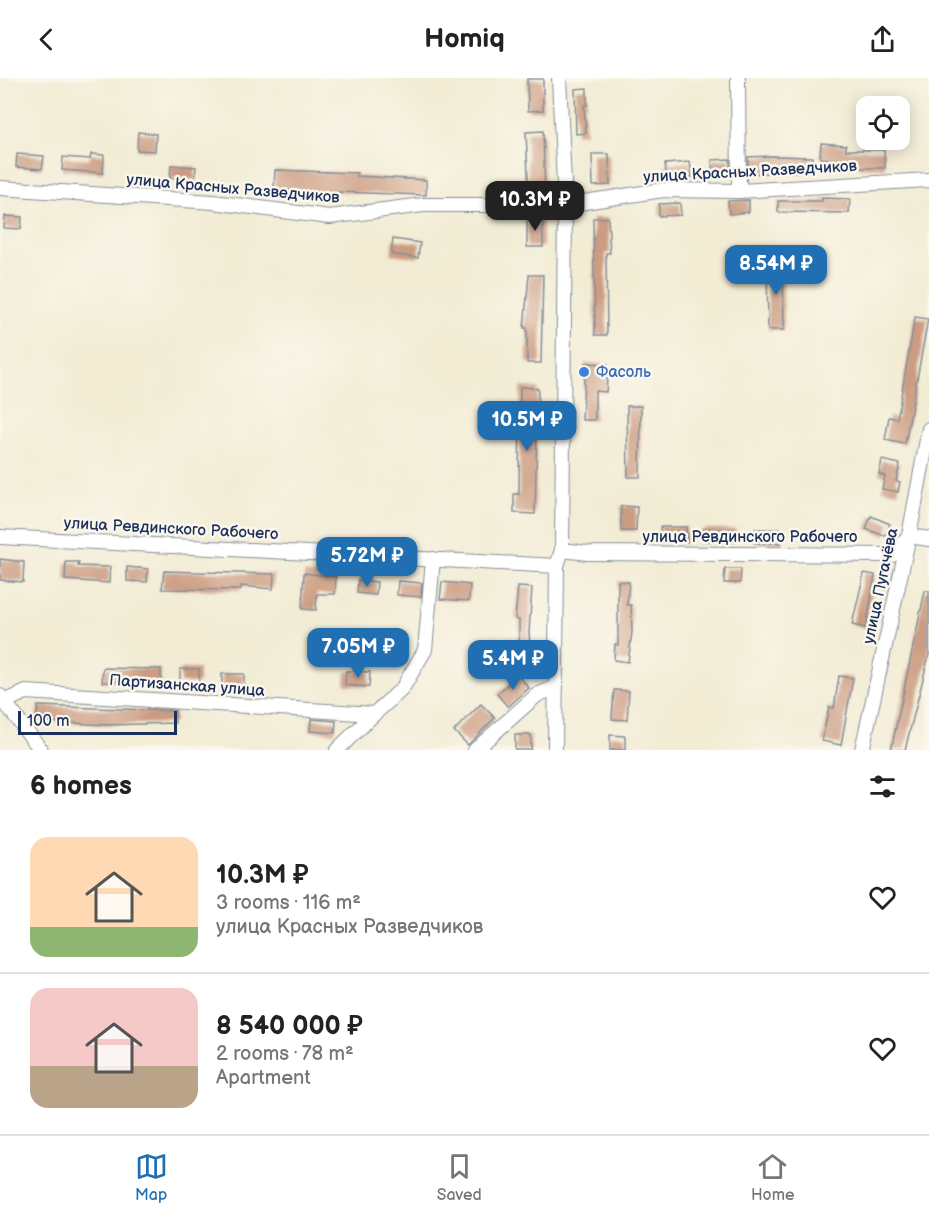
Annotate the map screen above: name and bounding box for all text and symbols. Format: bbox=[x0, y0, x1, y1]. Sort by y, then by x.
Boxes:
icon: back bbox=[30, 23, 63, 56]
text: Homiq bbox=[424, 23, 505, 55]
icon: share bbox=[866, 23, 899, 56]
map controls bbox=[856, 96, 910, 150]
button: locate bbox=[856, 96, 910, 150]
street label: улица Красных Разведчиков bbox=[643, 157, 858, 187]
street label: улица Красных Разведчиков bbox=[126, 170, 341, 208]
pin: 10.3M ₽ bbox=[480, 181, 590, 232]
text: 10.3M ₽ bbox=[499, 188, 571, 212]
pin: 8.54M ₽ bbox=[721, 245, 831, 296]
text: 8.54M ₽ bbox=[739, 252, 813, 276]
place label: Фасоль bbox=[596, 363, 651, 382]
marker: Фасоль bbox=[577, 365, 591, 379]
pin: 10.5M ₽ bbox=[472, 401, 582, 452]
text: 10.5M ₽ bbox=[491, 408, 563, 432]
street label: улица Ревдинского Рабочего bbox=[63, 514, 279, 544]
street label: улица Пугачёва bbox=[859, 526, 903, 646]
street label: улица Ревдинского Рабочего bbox=[643, 528, 857, 547]
pin: 5.72M ₽ bbox=[312, 537, 422, 588]
text: 5.72M ₽ bbox=[330, 544, 404, 568]
pin: 7.05M ₽ bbox=[303, 628, 413, 679]
text: 7.05M ₽ bbox=[321, 635, 395, 659]
pin: 5.4M ₽ bbox=[464, 640, 562, 691]
text: 5.4M ₽ bbox=[482, 647, 544, 671]
street label: Партизанская улица bbox=[109, 671, 266, 701]
scale bar bbox=[18, 708, 177, 736]
text: 100 m bbox=[27, 712, 70, 731]
icon: filters bbox=[866, 770, 899, 803]
text: 6 homes bbox=[30, 771, 132, 802]
text: 10.3M ₽ bbox=[216, 860, 309, 891]
icon: home bbox=[78, 861, 150, 933]
icon: heart bbox=[866, 881, 899, 914]
text: 3 rooms · 116 m² bbox=[216, 891, 361, 915]
text: улица Красных Разведчиков bbox=[216, 915, 483, 939]
text: 8 540 000 ₽ bbox=[216, 1011, 363, 1042]
icon: home bbox=[78, 1012, 150, 1084]
icon: heart bbox=[866, 1032, 899, 1065]
text: 2 rooms · 78 m² bbox=[216, 1042, 354, 1066]
text: Apartment bbox=[216, 1066, 311, 1090]
tab: Map bbox=[135, 1150, 168, 1205]
tab: Saved bbox=[437, 1150, 482, 1205]
tab: Home bbox=[751, 1150, 794, 1205]

